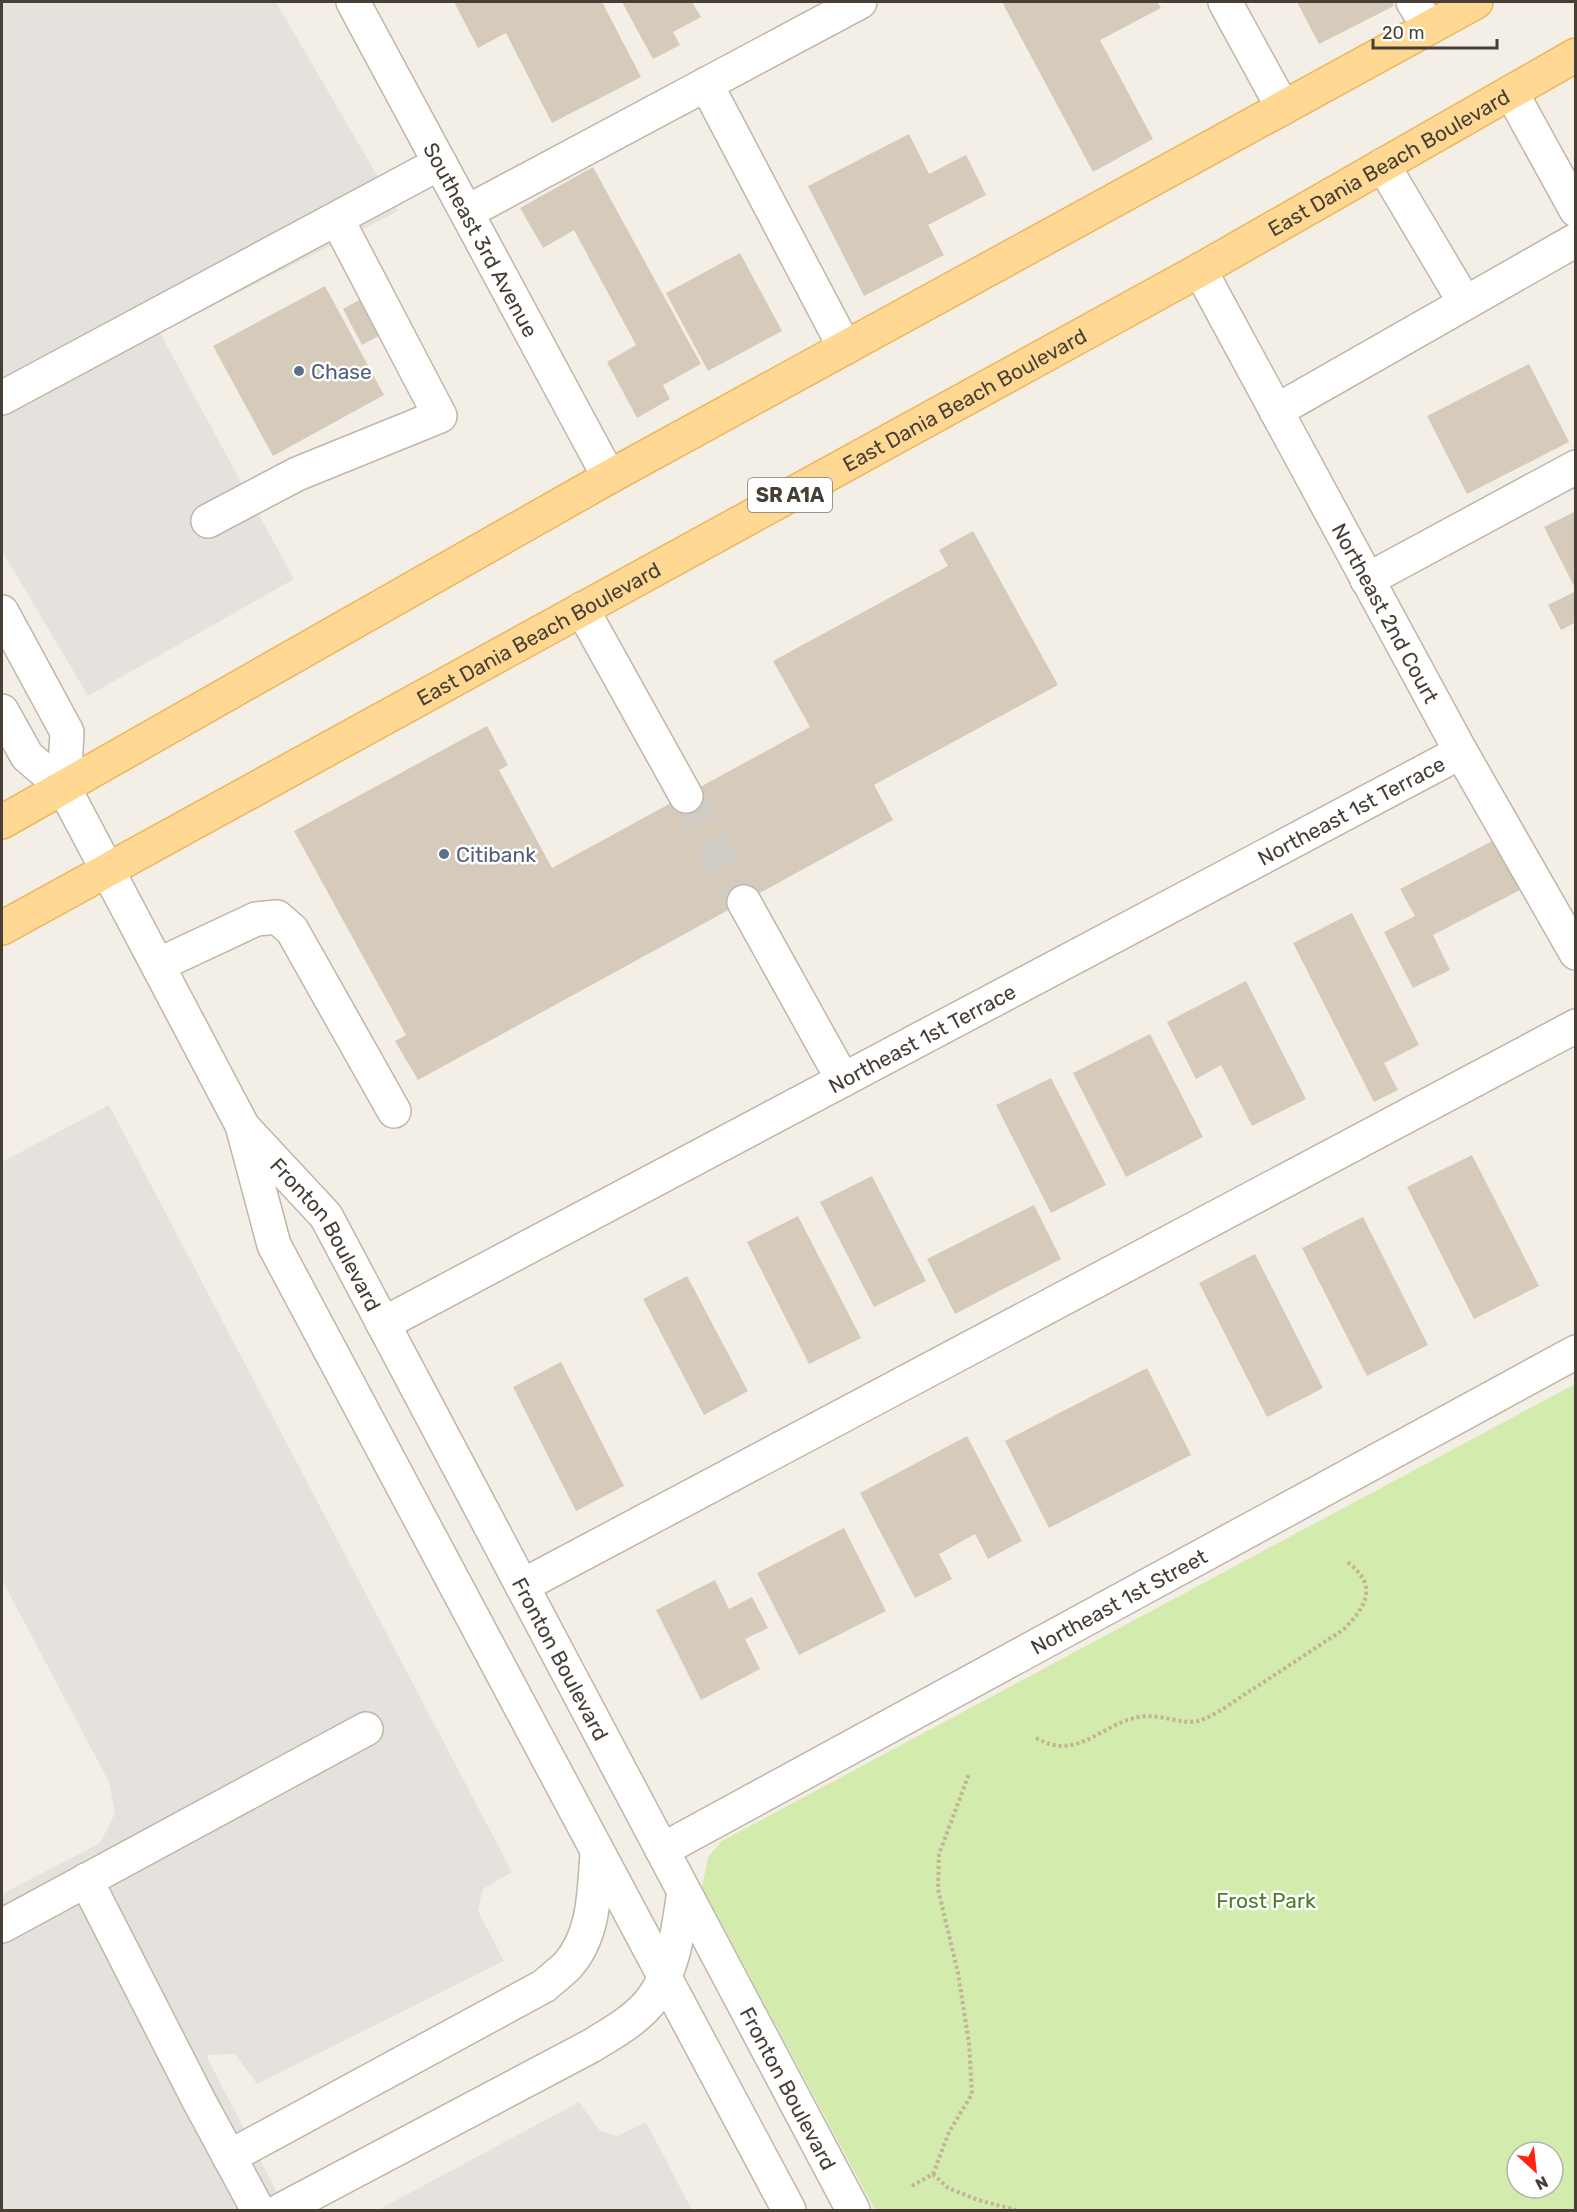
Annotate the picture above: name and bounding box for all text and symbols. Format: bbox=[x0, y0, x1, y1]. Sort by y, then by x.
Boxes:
scale bar bbox=[1373, 12, 1498, 50]
text: 20 m bbox=[1382, 22, 1424, 44]
street label: East Dania Beach Boulevard bbox=[1263, 83, 1514, 241]
street label: Southeast 3rd Avenue bbox=[419, 138, 544, 341]
street label: East Dania Beach Boulevard bbox=[838, 322, 1091, 476]
place label: Chase bbox=[311, 359, 372, 384]
marker: Chase bbox=[292, 364, 306, 378]
road number: SR A1A bbox=[748, 478, 832, 512]
street label: Northeast 2nd Court bbox=[1327, 519, 1444, 707]
street label: East Dania Beach Boulevard bbox=[412, 556, 665, 710]
street label: Northeast 1st Terrace bbox=[1253, 750, 1449, 870]
place label: Citibank bbox=[456, 842, 536, 867]
marker: Citibank bbox=[437, 847, 451, 861]
street label: Northeast 1st Terrace bbox=[824, 978, 1020, 1098]
street label: Fronton Boulevard bbox=[266, 1152, 387, 1315]
street label: Northeast 1st Street bbox=[1026, 1543, 1211, 1659]
street label: Fronton Boulevard bbox=[507, 1573, 614, 1745]
park label: Frost Park bbox=[1216, 1888, 1316, 1913]
street label: Fronton Boulevard bbox=[735, 2002, 842, 2174]
north arrow bbox=[1505, 2140, 1565, 2200]
text: N bbox=[1532, 2172, 1551, 2194]

